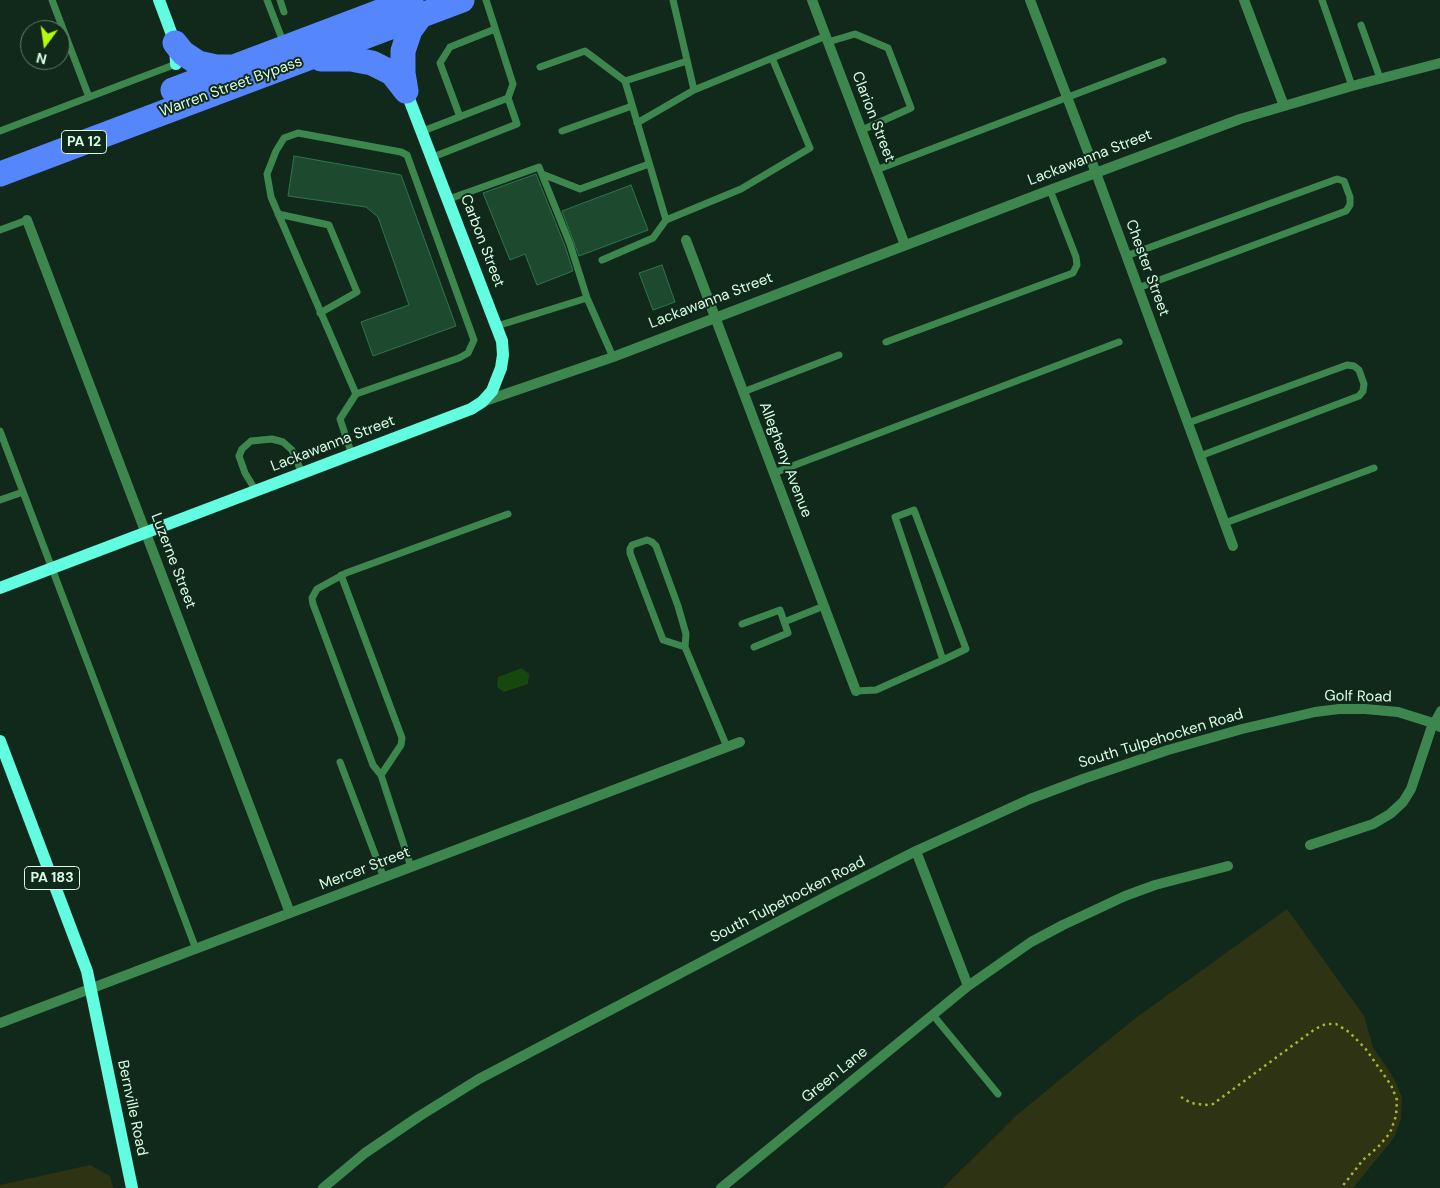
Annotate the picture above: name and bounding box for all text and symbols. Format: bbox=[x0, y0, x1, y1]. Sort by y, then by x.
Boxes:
north arrow bbox=[20, 20, 70, 70]
text: N bbox=[34, 49, 49, 69]
street label: Warren Street Bypass bbox=[157, 53, 305, 121]
street label: Clarion Street bbox=[848, 69, 898, 165]
street label: Lackawanna Street bbox=[1025, 126, 1155, 190]
road number: PA 12 bbox=[62, 130, 106, 154]
street label: Carbon Street bbox=[456, 192, 508, 290]
street label: Chester Street bbox=[1121, 217, 1173, 319]
street label: Lackawanna Street bbox=[646, 269, 776, 333]
street label: Allegheny Avenue bbox=[755, 400, 815, 520]
street label: Lackawanna Street bbox=[268, 412, 398, 476]
street label: Luzerne Street bbox=[146, 511, 200, 611]
street label: Golf Road bbox=[1324, 687, 1392, 707]
street label: South Tulpehocken Road bbox=[1076, 705, 1246, 773]
street label: Mercer Street bbox=[317, 843, 413, 895]
street label: South Tulpehocken Road bbox=[708, 853, 868, 947]
road number: PA 183 bbox=[24, 866, 80, 890]
street label: Green Lane bbox=[798, 1043, 872, 1107]
street label: Bernville Road bbox=[113, 1059, 151, 1157]

